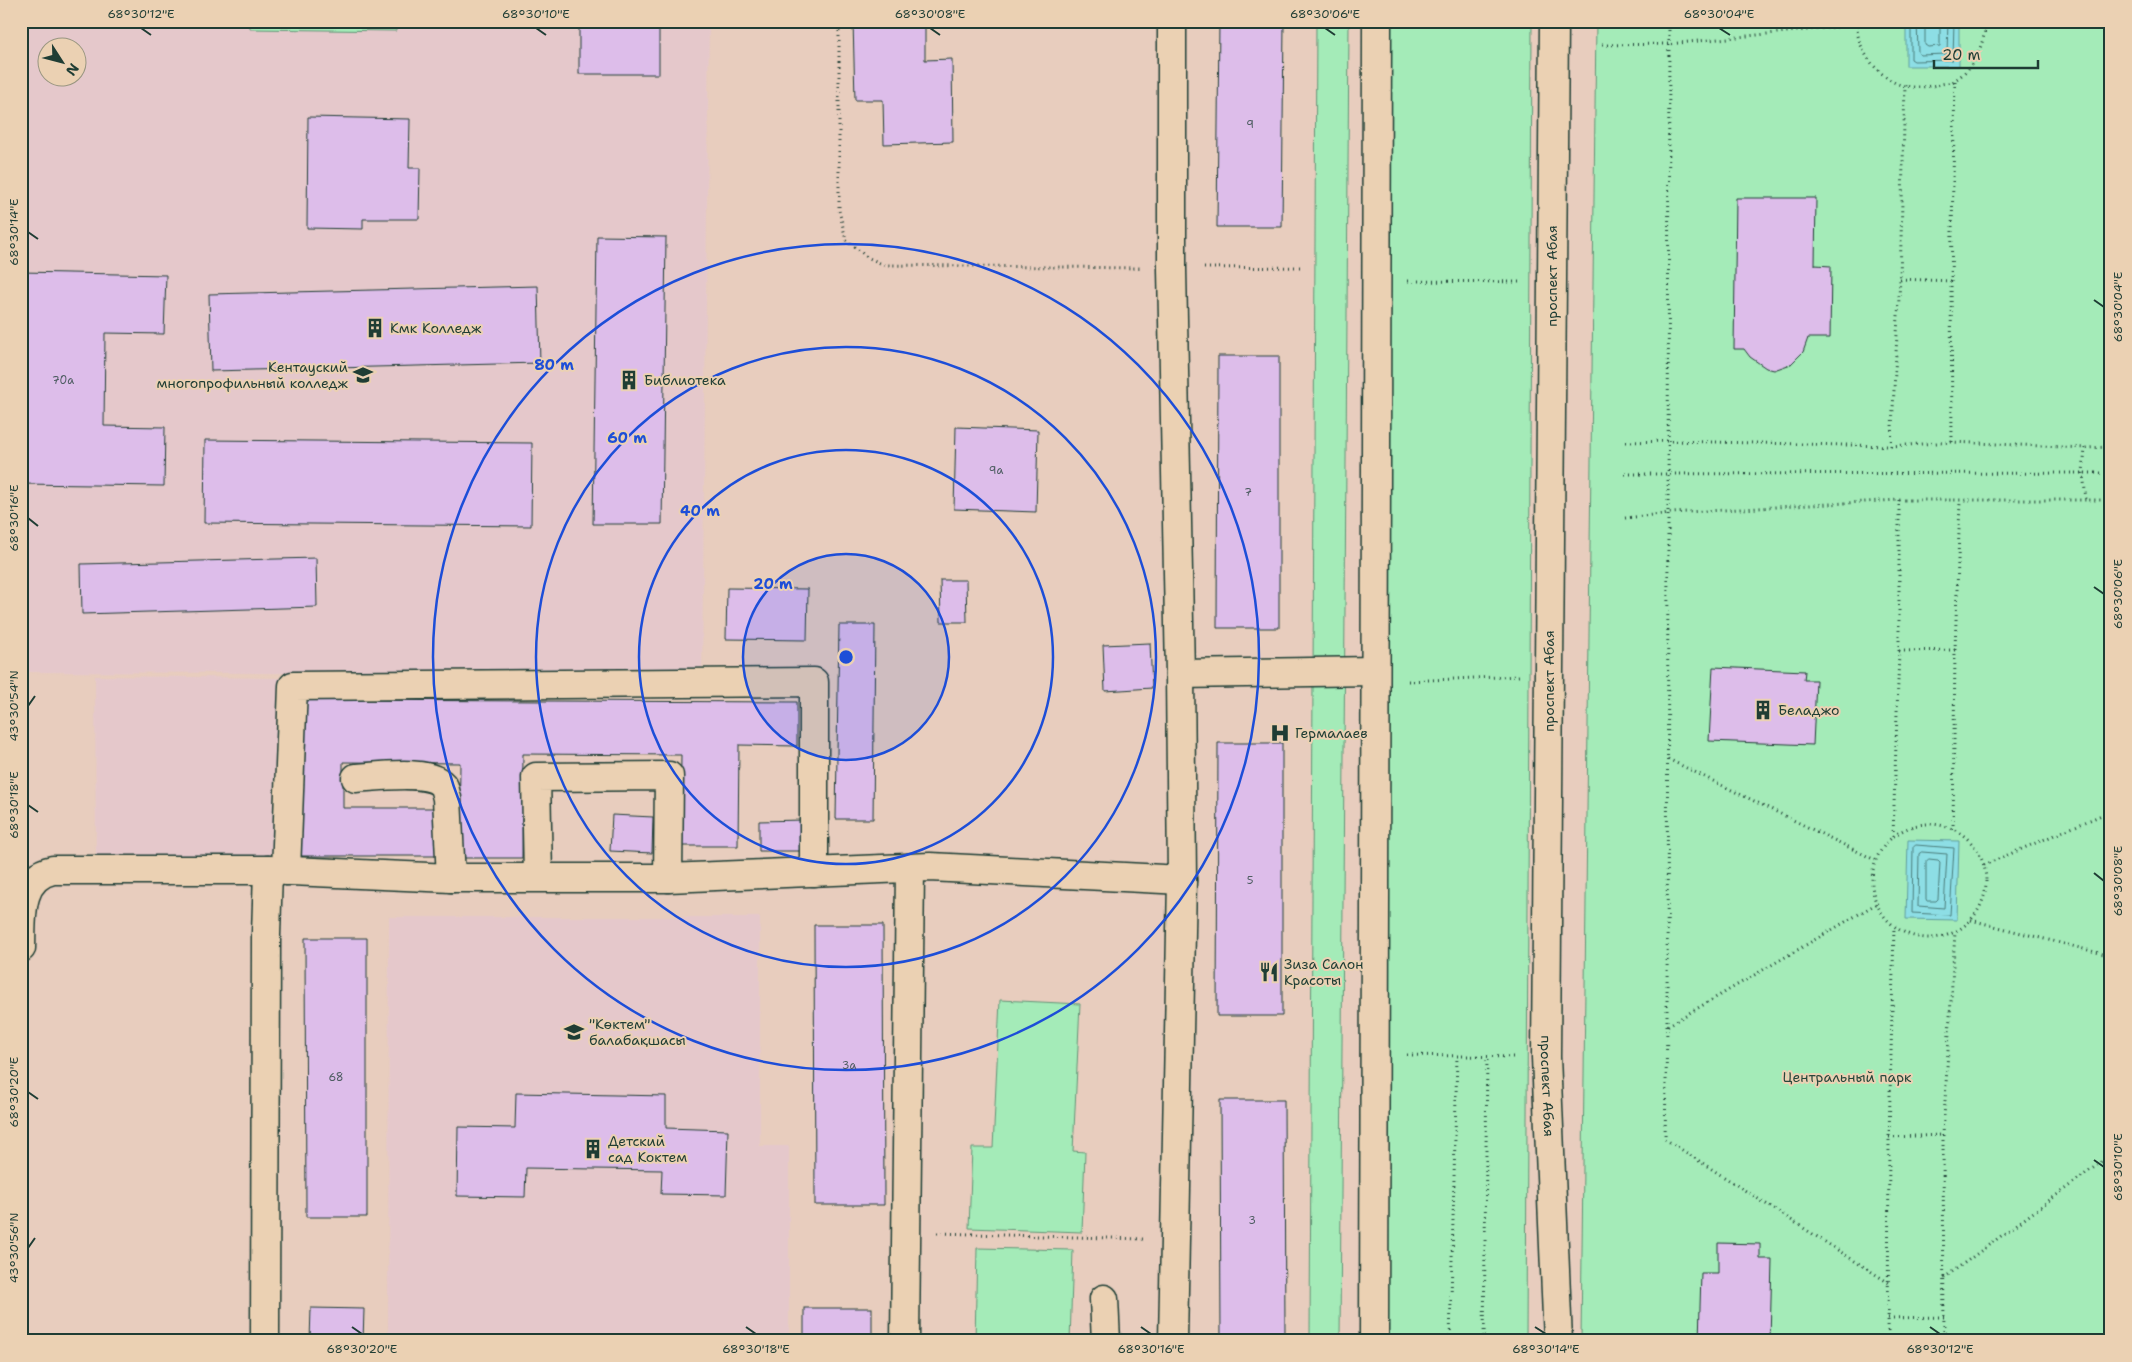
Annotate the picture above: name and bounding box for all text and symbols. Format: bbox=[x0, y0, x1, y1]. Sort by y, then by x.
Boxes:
text: 68°30'12"E bbox=[107, 6, 175, 22]
text: 68°30'10"E bbox=[502, 6, 570, 22]
text: 68°30'08"E bbox=[895, 6, 965, 22]
text: 68°30'06"E bbox=[1290, 6, 1360, 22]
text: 68°30'04"E bbox=[1684, 6, 1754, 22]
north arrow bbox=[38, 38, 88, 88]
scale bar bbox=[1934, 38, 2038, 70]
text: 20 m bbox=[1942, 45, 1981, 65]
text: N bbox=[62, 60, 83, 79]
house number: 9 bbox=[1246, 117, 1254, 132]
text: 68°30'14"E bbox=[6, 198, 22, 266]
street label: проспект Абая bbox=[1543, 225, 1561, 327]
text: 68°30'04"E bbox=[2110, 272, 2126, 342]
building icon: Кмк Колледж bbox=[364, 317, 386, 339]
place label: Кмк Колледж bbox=[390, 319, 482, 337]
text: 80 m bbox=[534, 355, 574, 375]
place label: Кентауский многопрофильный колледж bbox=[157, 358, 349, 392]
school or university icon: Кентауский многопрофильный колледж bbox=[352, 364, 374, 386]
building icon: Библиотека bbox=[618, 369, 640, 391]
place label: Библиотека bbox=[644, 371, 726, 389]
house number: 70а bbox=[52, 373, 74, 388]
text: 60 m bbox=[607, 428, 647, 448]
house number: 9а bbox=[989, 463, 1003, 478]
text: 68°30'16"E bbox=[6, 485, 22, 551]
house number: 7 bbox=[1244, 485, 1252, 500]
text: 40 m bbox=[680, 501, 720, 521]
text: 68°30'06"E bbox=[2110, 559, 2126, 629]
text: 20 m bbox=[753, 574, 793, 594]
street label: проспект Абая bbox=[1540, 630, 1558, 732]
centre of rings bbox=[837, 648, 855, 666]
text: 43°30'54"N bbox=[6, 670, 22, 742]
building icon: Беладжо bbox=[1752, 699, 1774, 721]
place label: Беладжо bbox=[1778, 701, 1839, 719]
hospital icon: Гермалаев bbox=[1269, 722, 1291, 744]
place label: Гермалаев bbox=[1295, 724, 1368, 742]
text: 68°30'18"E bbox=[6, 771, 22, 839]
text: 68°30'08"E bbox=[2110, 846, 2126, 916]
house number: 5 bbox=[1247, 873, 1254, 888]
place label: Зиза Салон Красоты bbox=[1284, 955, 1363, 989]
restaurant icon: Зиза Салон Красоты bbox=[1258, 961, 1280, 983]
place label: "Көктем" балабақшасы bbox=[589, 1015, 686, 1049]
school or university icon: "Көктем" балабақшасы bbox=[563, 1021, 585, 1043]
street label: проспект Абая bbox=[1537, 1035, 1558, 1137]
text: 68°30'20"E bbox=[6, 1057, 22, 1127]
house number: 3а bbox=[842, 1058, 856, 1073]
park label: Центральный парк bbox=[1783, 1068, 1912, 1086]
house number: 68 bbox=[329, 1070, 343, 1085]
place label: Детский сад Коктем bbox=[608, 1132, 687, 1166]
text: 68°30'10"E bbox=[2110, 1133, 2126, 1201]
building icon: Детский сад Коктем bbox=[582, 1138, 604, 1160]
text: 43°30'56"N bbox=[6, 1213, 22, 1283]
house number: 3 bbox=[1248, 1213, 1256, 1228]
text: 68°30'20"E bbox=[327, 1341, 397, 1357]
text: 68°30'18"E bbox=[722, 1341, 790, 1357]
text: 68°30'16"E bbox=[1118, 1341, 1184, 1357]
text: 68°30'14"E bbox=[1512, 1341, 1580, 1357]
text: 68°30'12"E bbox=[1906, 1341, 1974, 1357]

